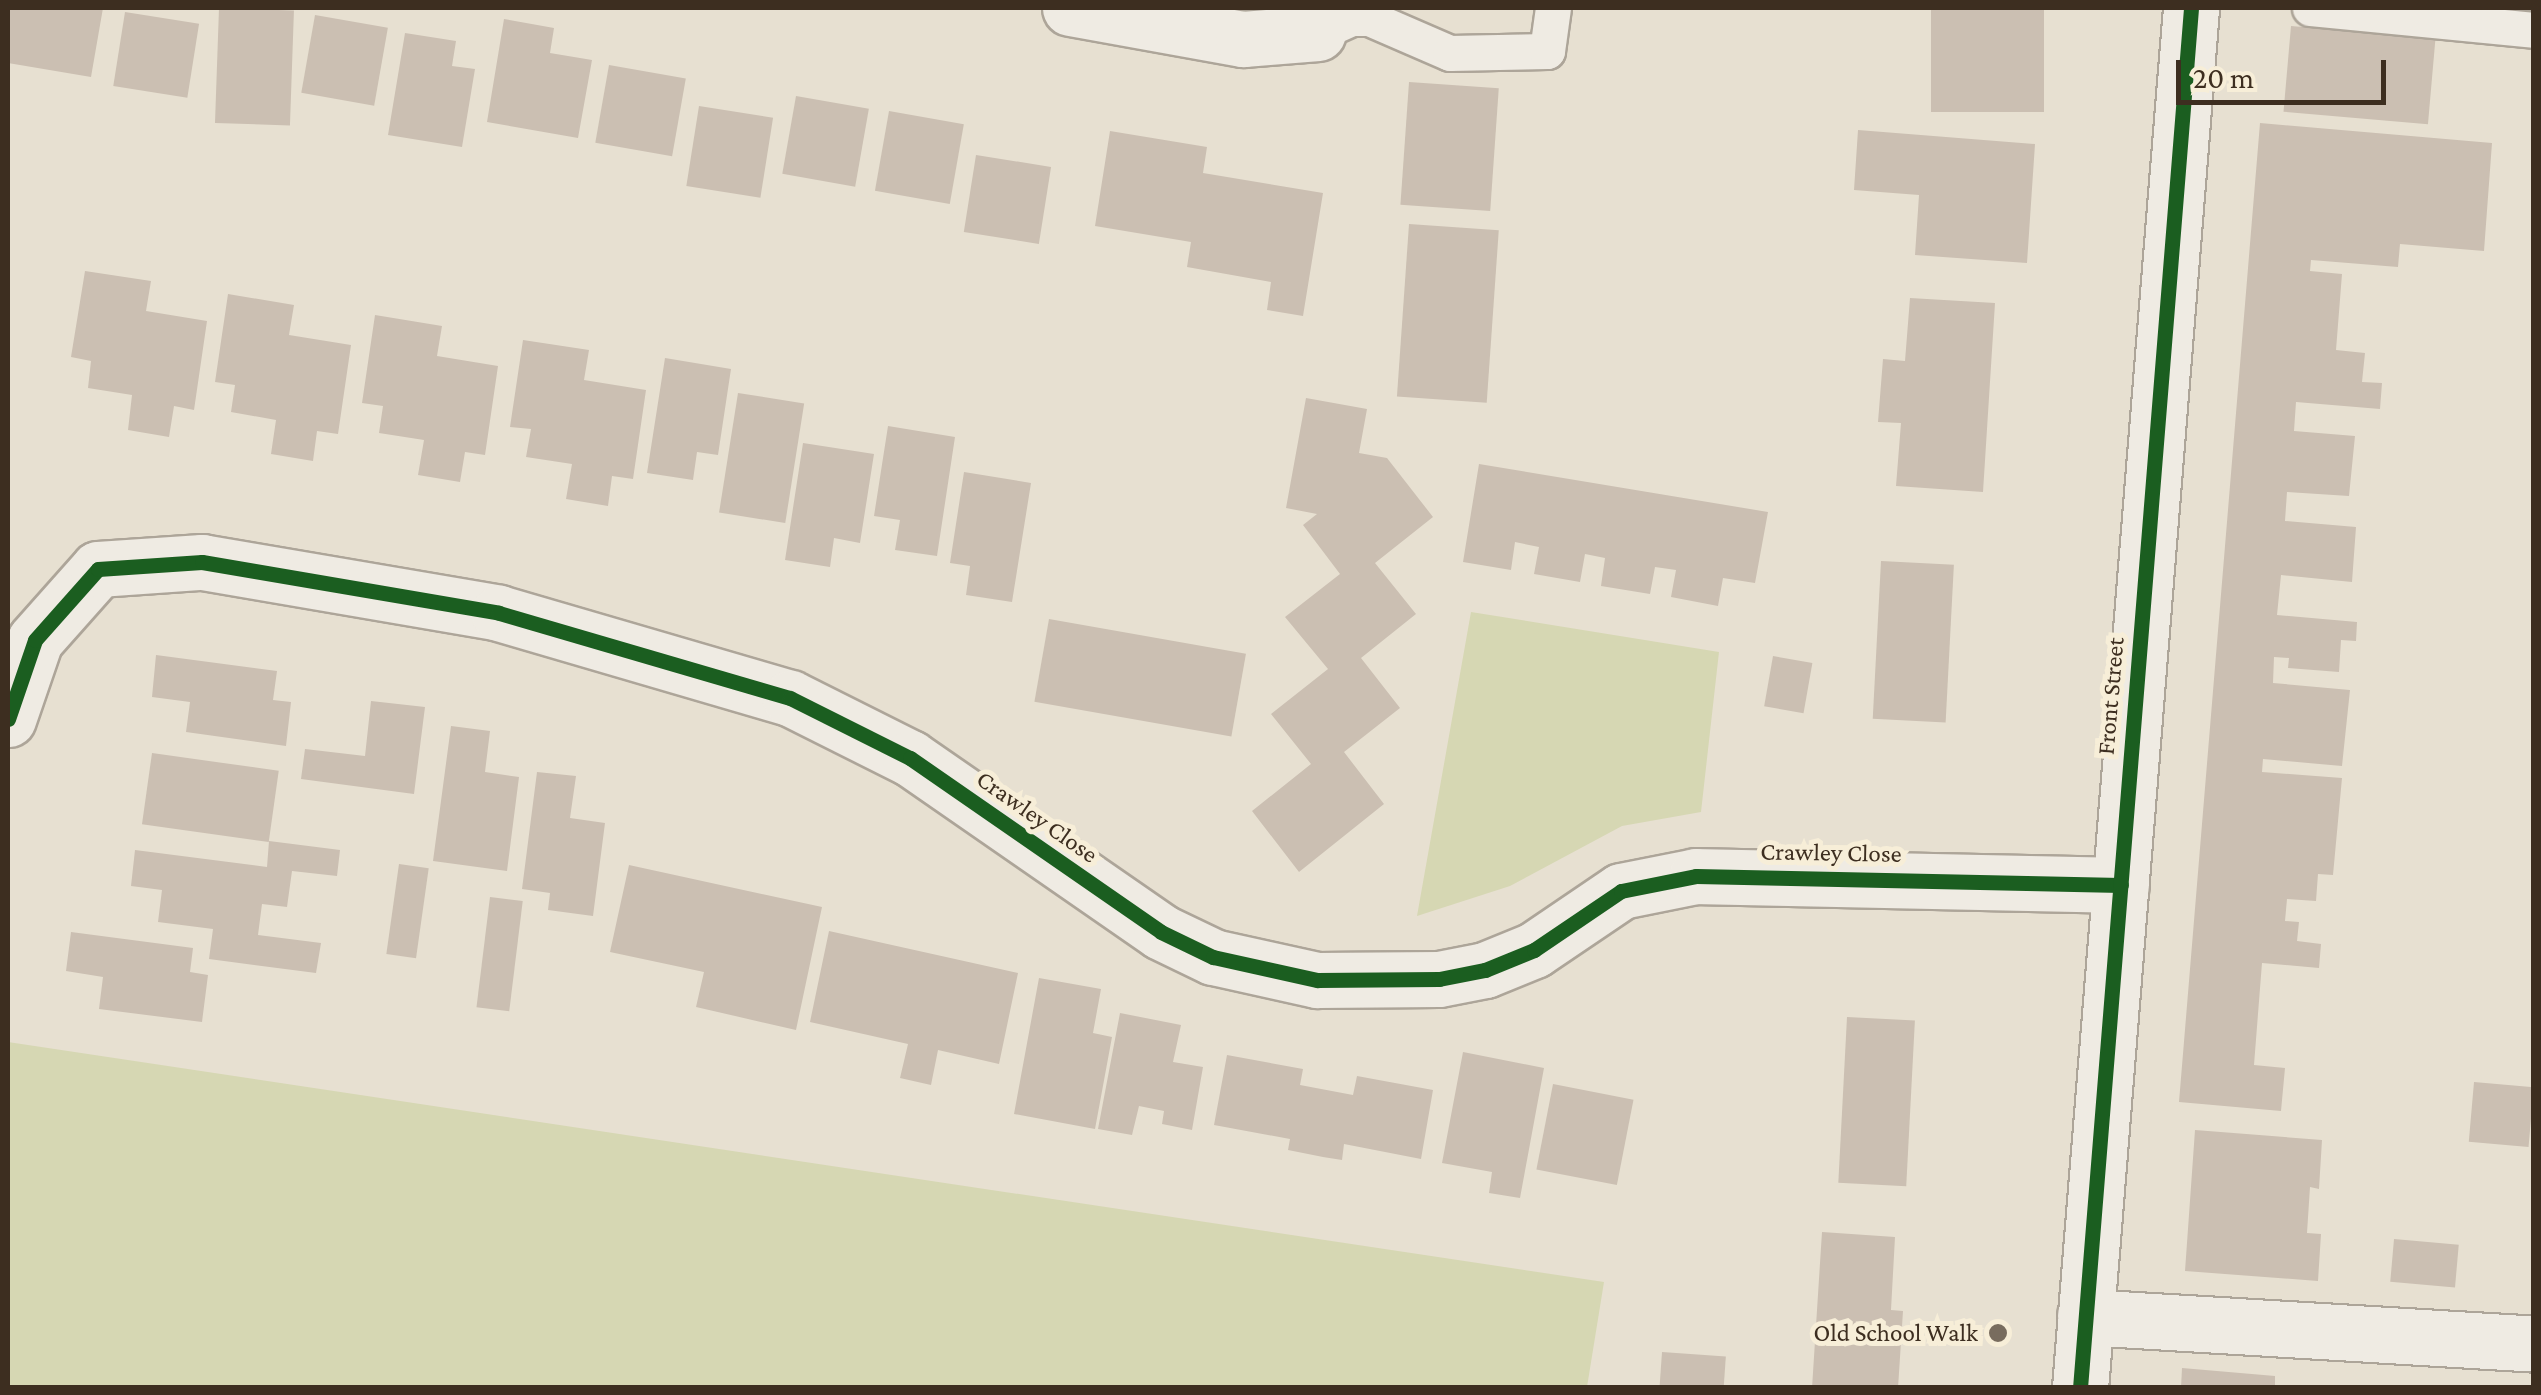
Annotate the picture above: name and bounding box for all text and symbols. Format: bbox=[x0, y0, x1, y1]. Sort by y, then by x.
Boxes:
scale bar bbox=[2181, 40, 2391, 102]
text: 20 m bbox=[2193, 61, 2254, 94]
street label: Front Street bbox=[2091, 636, 2131, 756]
street label: Crawley Close bbox=[971, 764, 1103, 870]
street label: Crawley Close bbox=[1760, 837, 1902, 869]
place label: Old School Walk bbox=[1813, 1318, 1978, 1348]
marker: Old School Walk bbox=[1987, 1322, 2009, 1344]

